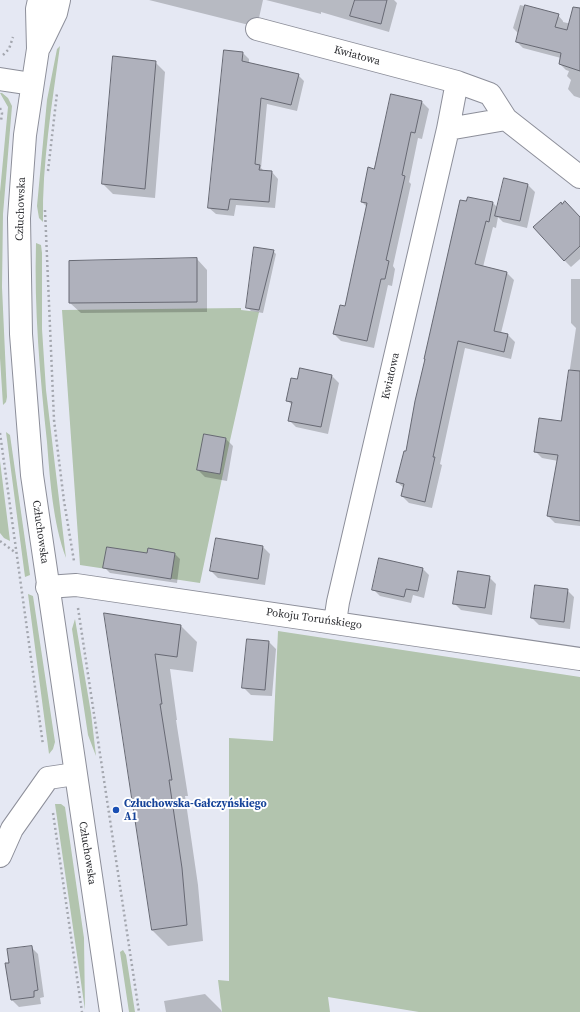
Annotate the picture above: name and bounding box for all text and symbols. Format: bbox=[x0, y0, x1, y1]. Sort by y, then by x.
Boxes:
street label: Kwiatowa bbox=[332, 43, 382, 69]
street label: Człuchowska bbox=[13, 177, 29, 241]
street label: Kwiatowa bbox=[379, 351, 403, 401]
street label: Człuchowska bbox=[29, 499, 51, 565]
street label: Pokoju Toruńskiego bbox=[265, 606, 363, 632]
place label: Człuchowska-Gałczyńskiego A1 bbox=[124, 797, 267, 823]
marker: Człuchowska-Gałczyńskiego A1 bbox=[111, 805, 121, 815]
street label: Człuchowska bbox=[75, 820, 99, 886]

